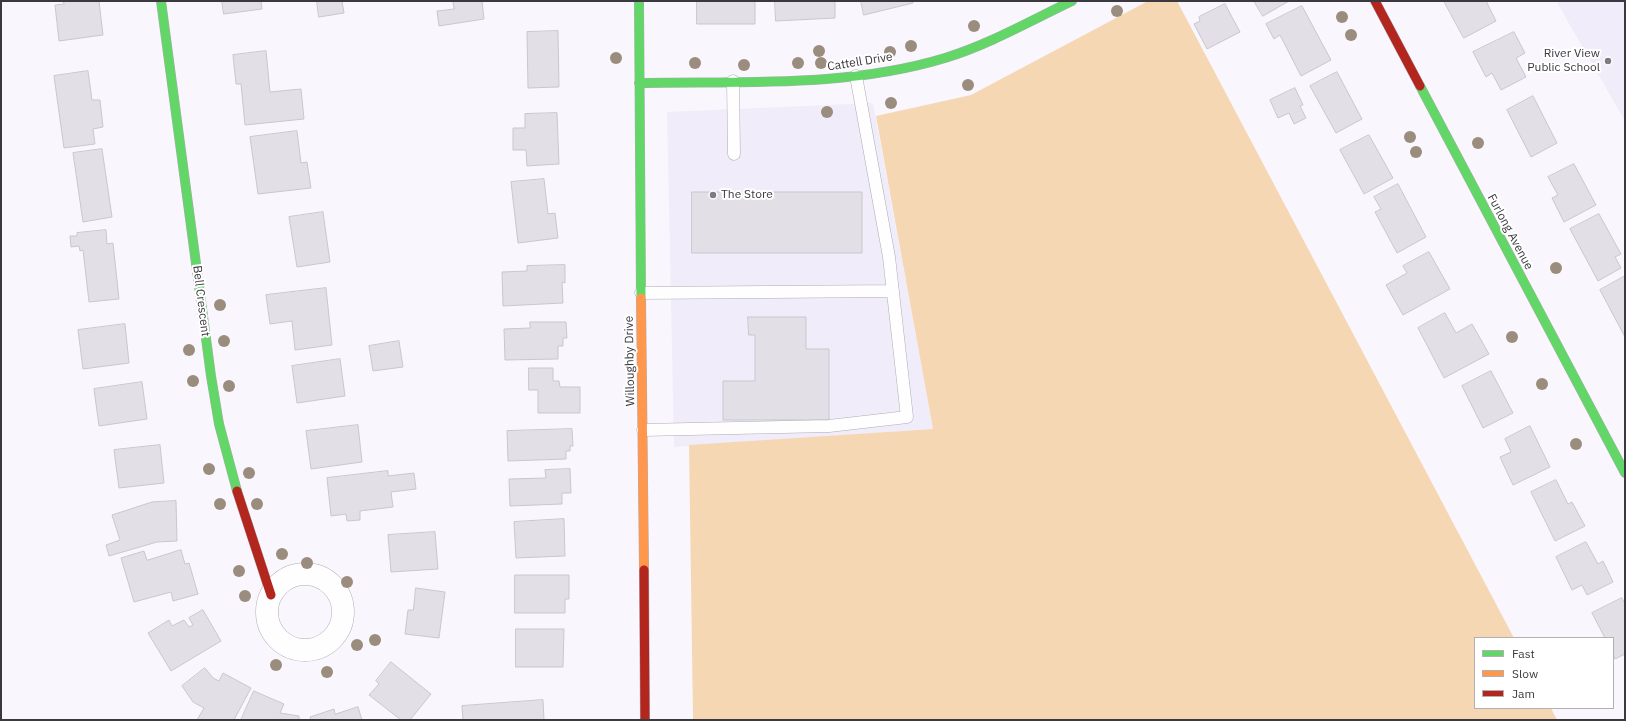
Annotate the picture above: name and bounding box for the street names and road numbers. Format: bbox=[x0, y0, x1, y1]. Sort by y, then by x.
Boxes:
street label: Cattell Drive bbox=[826, 50, 894, 74]
street label: Furlong Avenue bbox=[1484, 192, 1536, 272]
street label: Bell Crescent bbox=[189, 265, 213, 337]
street label: Willoughby Drive bbox=[622, 316, 638, 406]

